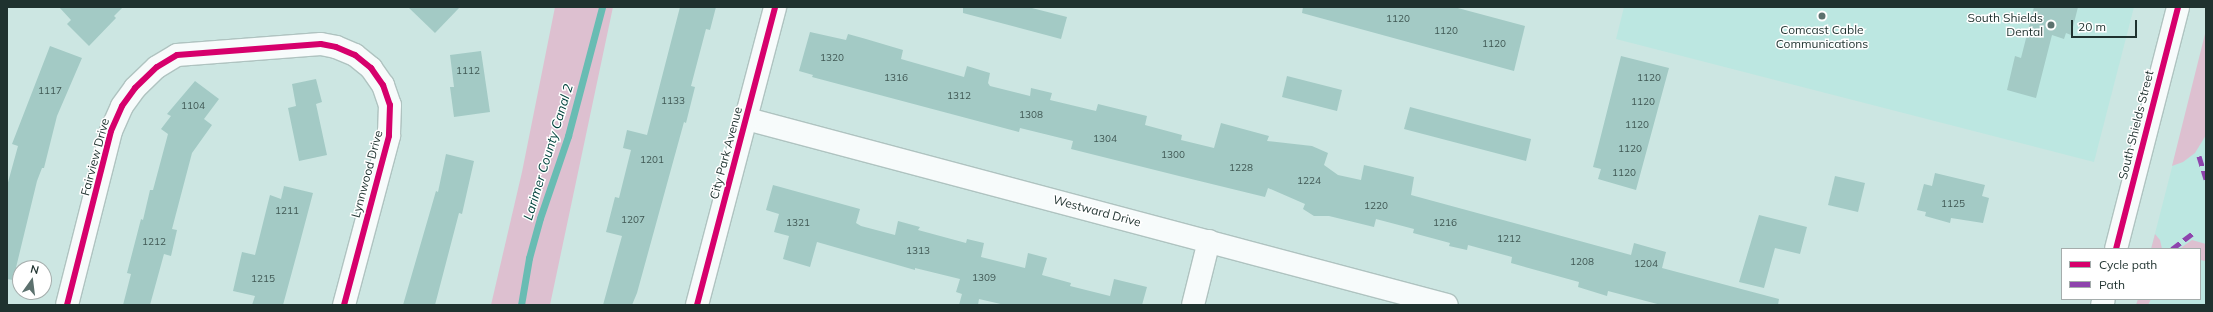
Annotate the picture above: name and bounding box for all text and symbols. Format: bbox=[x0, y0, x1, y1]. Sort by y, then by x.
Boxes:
marker: Comcast Cable Communications bbox=[1817, 11, 1827, 21]
place label: South Shields Dental bbox=[1967, 11, 2043, 39]
scale bar bbox=[2073, 12, 2139, 38]
house number: 1120 bbox=[1386, 13, 1410, 25]
text: 20 m bbox=[2078, 19, 2106, 34]
marker: South Shields Dental bbox=[2046, 20, 2056, 30]
place label: Comcast Cable Communications bbox=[1776, 23, 1868, 51]
house number: 1120 bbox=[1434, 25, 1458, 37]
house number: 1120 bbox=[1482, 38, 1506, 50]
house number: 1320 bbox=[820, 52, 844, 64]
house number: 1112 bbox=[456, 65, 480, 77]
street label: South Shields Street bbox=[2115, 69, 2157, 181]
house number: 1316 bbox=[884, 72, 908, 84]
house number: 1120 bbox=[1637, 72, 1661, 84]
water label: Larimer County Canal 2 bbox=[520, 82, 576, 222]
house number: 1117 bbox=[38, 85, 62, 97]
house number: 1312 bbox=[947, 90, 971, 102]
house number: 1133 bbox=[661, 95, 685, 107]
house number: 1120 bbox=[1631, 96, 1655, 108]
house number: 1104 bbox=[181, 100, 205, 112]
street label: City Park Avenue bbox=[707, 105, 745, 201]
house number: 1308 bbox=[1019, 109, 1043, 121]
street label: Fairview Drive bbox=[78, 117, 112, 197]
house number: 1120 bbox=[1625, 119, 1649, 131]
street label: Lynnwood Drive bbox=[348, 129, 386, 219]
house number: 1304 bbox=[1093, 133, 1117, 145]
house number: 1120 bbox=[1618, 143, 1642, 155]
house number: 1300 bbox=[1161, 149, 1185, 161]
house number: 1201 bbox=[640, 154, 664, 166]
house number: 1228 bbox=[1229, 162, 1253, 174]
house number: 1120 bbox=[1612, 167, 1636, 179]
house number: 1224 bbox=[1297, 175, 1321, 187]
street label: Westward Drive bbox=[1051, 192, 1143, 230]
house number: 1125 bbox=[1941, 198, 1965, 210]
house number: 1220 bbox=[1364, 200, 1388, 212]
house number: 1211 bbox=[275, 205, 299, 217]
house number: 1207 bbox=[621, 214, 645, 226]
house number: 1321 bbox=[786, 217, 810, 229]
house number: 1216 bbox=[1433, 217, 1457, 229]
house number: 1212 bbox=[1497, 233, 1521, 245]
house number: 1212 bbox=[142, 236, 166, 248]
house number: 1313 bbox=[906, 245, 930, 257]
legend bbox=[2061, 248, 2201, 300]
house number: 1208 bbox=[1570, 256, 1594, 268]
text: Cycle path bbox=[2099, 257, 2157, 272]
house number: 1204 bbox=[1634, 258, 1658, 270]
north arrow bbox=[12, 260, 52, 300]
text: N bbox=[29, 262, 40, 277]
house number: 1309 bbox=[972, 272, 996, 284]
house number: 1215 bbox=[251, 273, 275, 285]
text: Path bbox=[2099, 277, 2125, 292]

